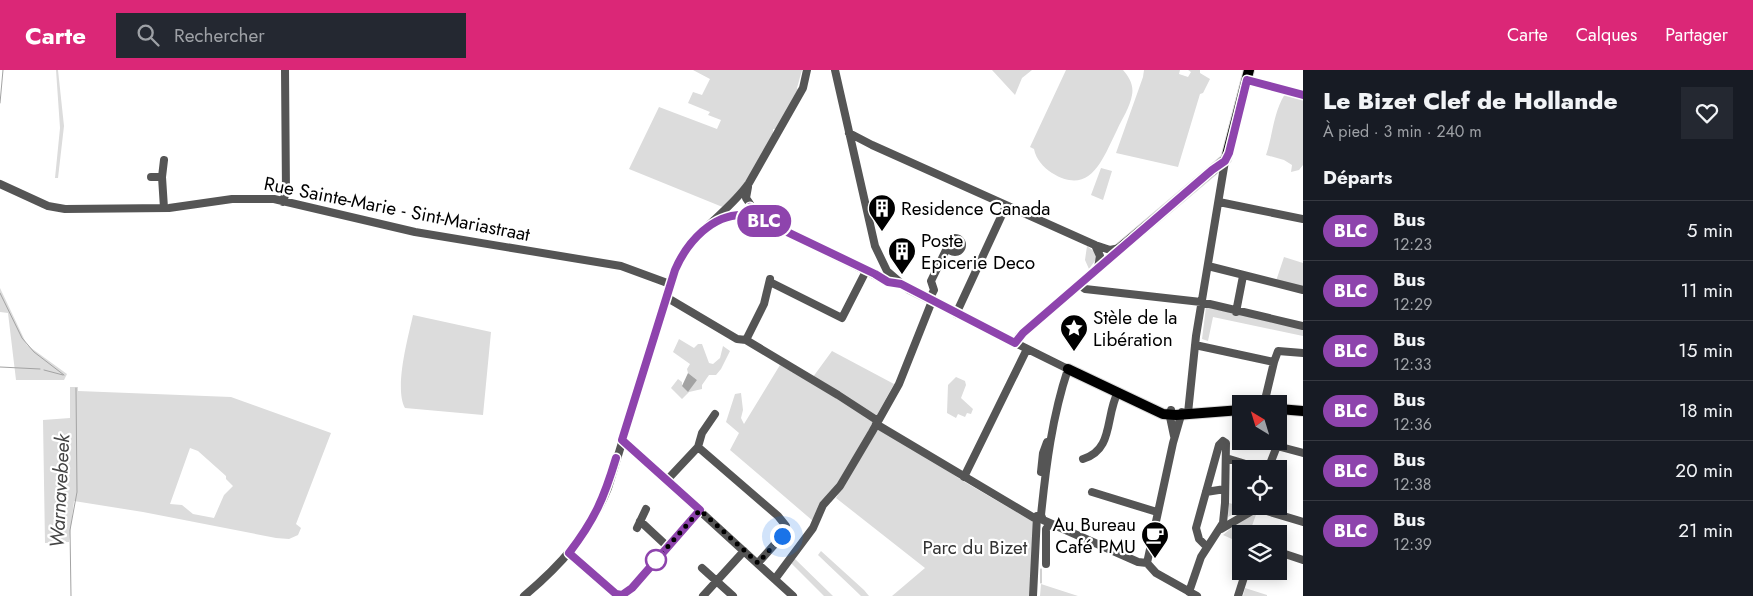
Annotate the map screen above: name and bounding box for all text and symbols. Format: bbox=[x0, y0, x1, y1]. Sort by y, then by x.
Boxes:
search box bbox=[116, 13, 466, 58]
text: Carte bbox=[25, 18, 86, 53]
icon: search bbox=[134, 21, 162, 49]
text: Rechercher bbox=[174, 22, 265, 49]
text: Carte bbox=[1507, 22, 1548, 48]
text: Calques bbox=[1576, 22, 1637, 48]
text: Partager bbox=[1665, 22, 1728, 48]
text: Le Bizet Clef de Hollande bbox=[1323, 83, 1618, 118]
button: heart bbox=[1681, 87, 1733, 139]
text: À pied · 3 min · 240 m bbox=[1323, 120, 1482, 143]
text: Départs bbox=[1323, 164, 1392, 191]
street label: Rue Sainte-Marie - Sint-Mariastraat bbox=[262, 170, 533, 248]
building icon: Residence Canada bbox=[867, 193, 897, 232]
place label: Residence Canada bbox=[901, 195, 1050, 222]
line badge: BLC bbox=[735, 205, 793, 237]
text: Bus bbox=[1393, 206, 1425, 233]
text: BLC bbox=[747, 208, 781, 234]
text: 5 min bbox=[1687, 217, 1733, 244]
text: BLC bbox=[1334, 218, 1367, 244]
place label: Poste Epicerie Deco bbox=[921, 227, 1035, 276]
text: 12:23 bbox=[1393, 233, 1432, 256]
building icon: Poste Epicerie Deco bbox=[887, 236, 917, 275]
text: Bus bbox=[1393, 266, 1425, 293]
text: 11 min bbox=[1680, 277, 1733, 304]
text: BLC bbox=[1334, 278, 1367, 304]
text: 12:29 bbox=[1393, 293, 1432, 316]
place label: Stèle de la Libération bbox=[1093, 304, 1177, 353]
place icon: Stèle de la Libération bbox=[1059, 313, 1089, 352]
text: Bus bbox=[1393, 326, 1425, 353]
text: 15 min bbox=[1678, 337, 1733, 364]
text: BLC bbox=[1334, 338, 1367, 364]
text: 12:33 bbox=[1393, 353, 1432, 376]
text: Bus bbox=[1393, 386, 1425, 413]
north arrow bbox=[1232, 395, 1288, 450]
map controls bbox=[1232, 395, 1287, 580]
text: 18 min bbox=[1679, 397, 1733, 424]
text: BLC bbox=[1334, 398, 1367, 424]
text: 12:36 bbox=[1393, 413, 1432, 436]
water label: Warnavebeek bbox=[43, 432, 78, 549]
text: Bus bbox=[1393, 446, 1425, 473]
text: 20 min bbox=[1675, 457, 1733, 484]
text: BLC bbox=[1334, 458, 1367, 484]
button: locate bbox=[1232, 460, 1287, 515]
text: 12:38 bbox=[1393, 473, 1432, 496]
text: Bus bbox=[1393, 506, 1425, 533]
place label: Au Bureau Café PMU bbox=[1052, 511, 1136, 560]
text: 21 min bbox=[1678, 517, 1733, 544]
text: BLC bbox=[1334, 518, 1367, 544]
cafe icon: Au Bureau Café PMU bbox=[1140, 520, 1170, 559]
your location bbox=[770, 524, 795, 549]
button: layers bbox=[1232, 525, 1287, 580]
text: 12:39 bbox=[1393, 533, 1432, 556]
park label: Parc du Bizet bbox=[923, 534, 1028, 561]
unlabelled marker bbox=[645, 549, 667, 571]

